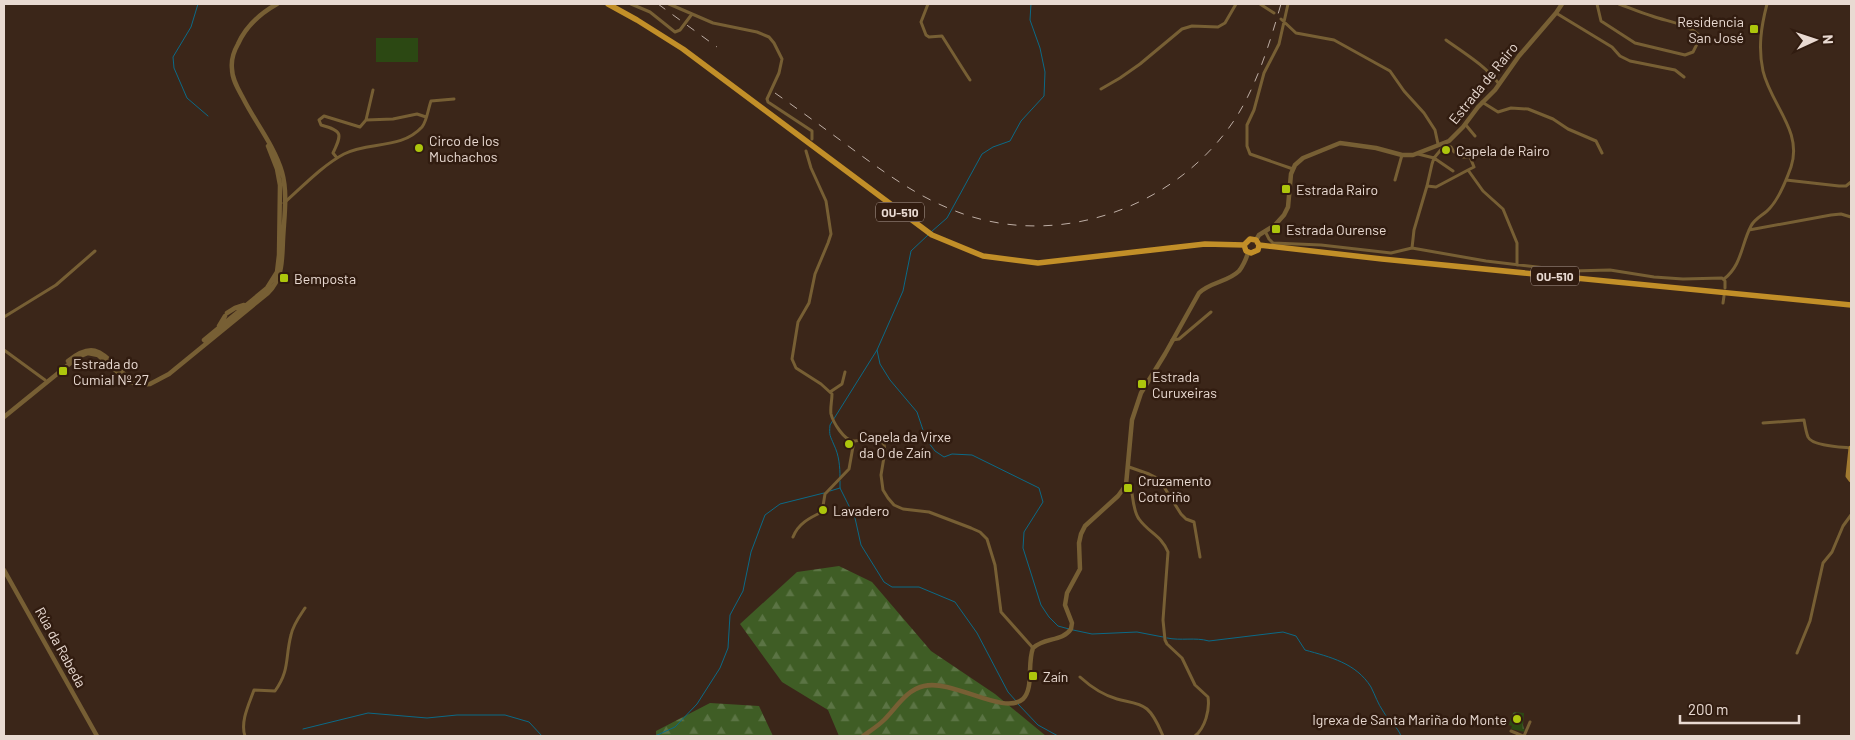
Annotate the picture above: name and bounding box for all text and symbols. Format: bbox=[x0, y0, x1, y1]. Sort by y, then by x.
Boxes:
place label: Residencia San José bbox=[1677, 13, 1744, 46]
north arrow bbox=[1790, 15, 1840, 65]
marker: Residencia San José bbox=[1748, 23, 1760, 35]
text: N bbox=[1820, 34, 1837, 44]
street label: Estrada de Rairo bbox=[1445, 39, 1521, 127]
place label: Circo de los Muchachos bbox=[429, 132, 500, 165]
marker: Circo de los Muchachos bbox=[413, 142, 425, 154]
place label: Capela de Rairo bbox=[1456, 142, 1550, 159]
marker: Capela de Rairo bbox=[1440, 144, 1452, 156]
place label: Estrada Rairo bbox=[1296, 181, 1378, 198]
marker: Estrada Rairo bbox=[1280, 183, 1292, 195]
road number: OU-510 bbox=[876, 202, 924, 222]
place label: Estrada Ourense bbox=[1286, 221, 1387, 238]
marker: Estrada Ourense bbox=[1270, 223, 1282, 235]
road number: OU-510 bbox=[1531, 266, 1579, 286]
place label: Bemposta bbox=[294, 270, 356, 287]
marker: Bemposta bbox=[278, 272, 290, 284]
place label: Estrada do Cumial Nº 27 bbox=[73, 355, 149, 388]
marker: Estrada do Cumial Nº 27 bbox=[57, 365, 69, 377]
place label: Estrada Curuxeiras bbox=[1152, 368, 1217, 401]
marker: Estrada Curuxeiras bbox=[1136, 378, 1148, 390]
place label: Capela da Virxe da O de Zaín bbox=[859, 428, 951, 461]
marker: Capela da Virxe da O de Zaín bbox=[843, 438, 855, 450]
place label: Cruzamento Cotoriño bbox=[1138, 472, 1212, 505]
marker: Cruzamento Cotoriño bbox=[1122, 482, 1134, 494]
place label: Lavadero bbox=[833, 502, 889, 519]
marker: Lavadero bbox=[817, 504, 829, 516]
street label: Rúa da Rabeda bbox=[32, 604, 90, 690]
place label: Zaín bbox=[1043, 668, 1068, 685]
marker: Zaín bbox=[1027, 670, 1039, 682]
scale bar bbox=[1680, 692, 1799, 724]
text: 200 m bbox=[1688, 700, 1728, 718]
place label: Igrexa de Santa Mariña do Monte bbox=[1312, 711, 1507, 728]
marker: Igrexa de Santa Mariña do Monte bbox=[1511, 713, 1523, 725]

